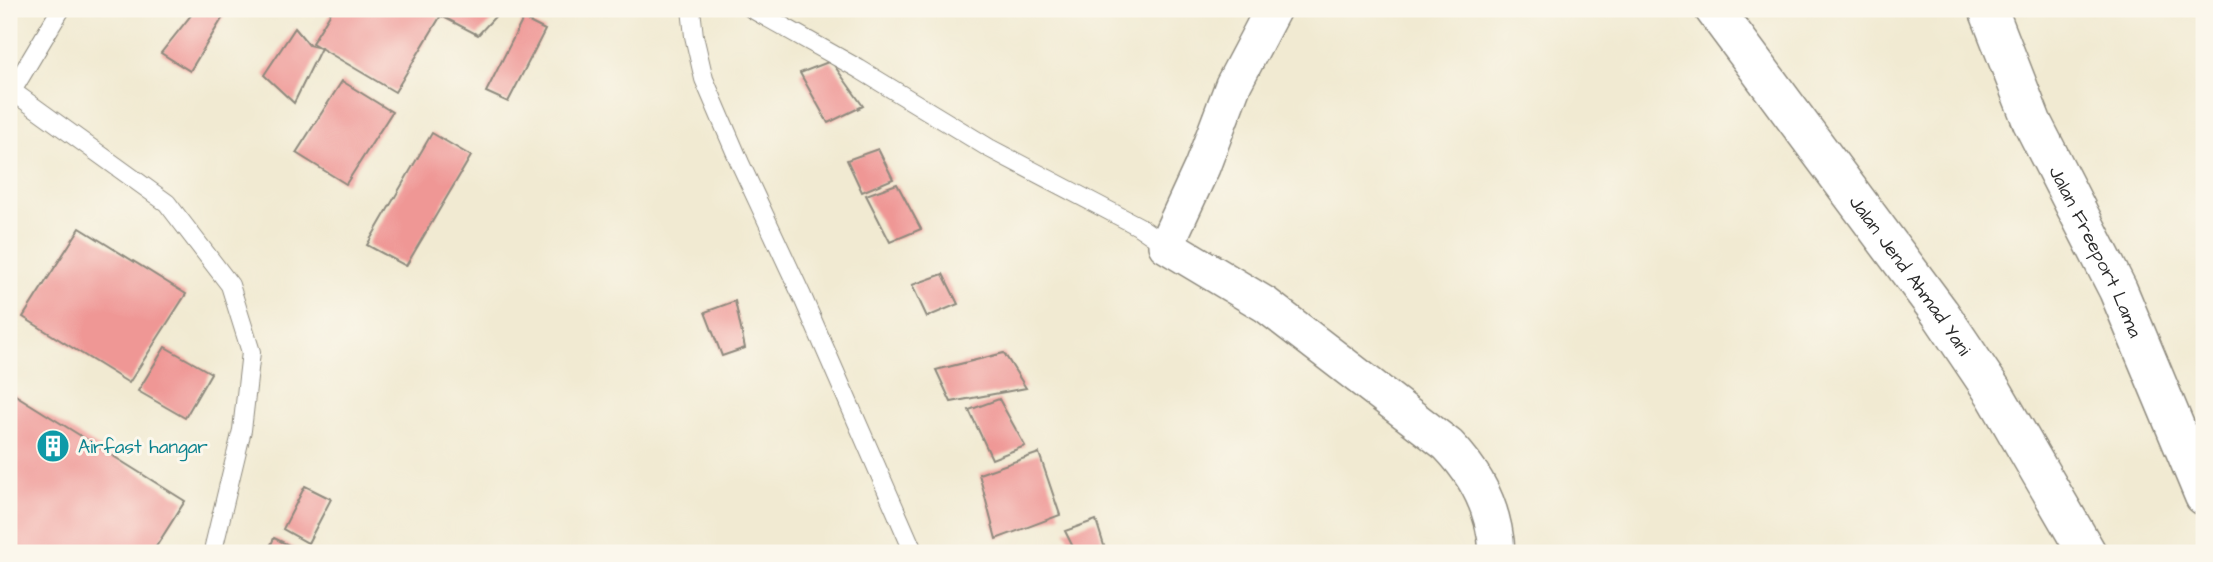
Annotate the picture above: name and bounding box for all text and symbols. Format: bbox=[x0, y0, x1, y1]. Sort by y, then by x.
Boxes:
street label: Jalan Freeport Lama bbox=[2042, 162, 2148, 342]
street label: Jalan Jend Ahmad Yani bbox=[1842, 190, 1977, 362]
building icon: Airfast hangar bbox=[34, 427, 72, 465]
place label: Airfast hangar bbox=[78, 434, 208, 462]

